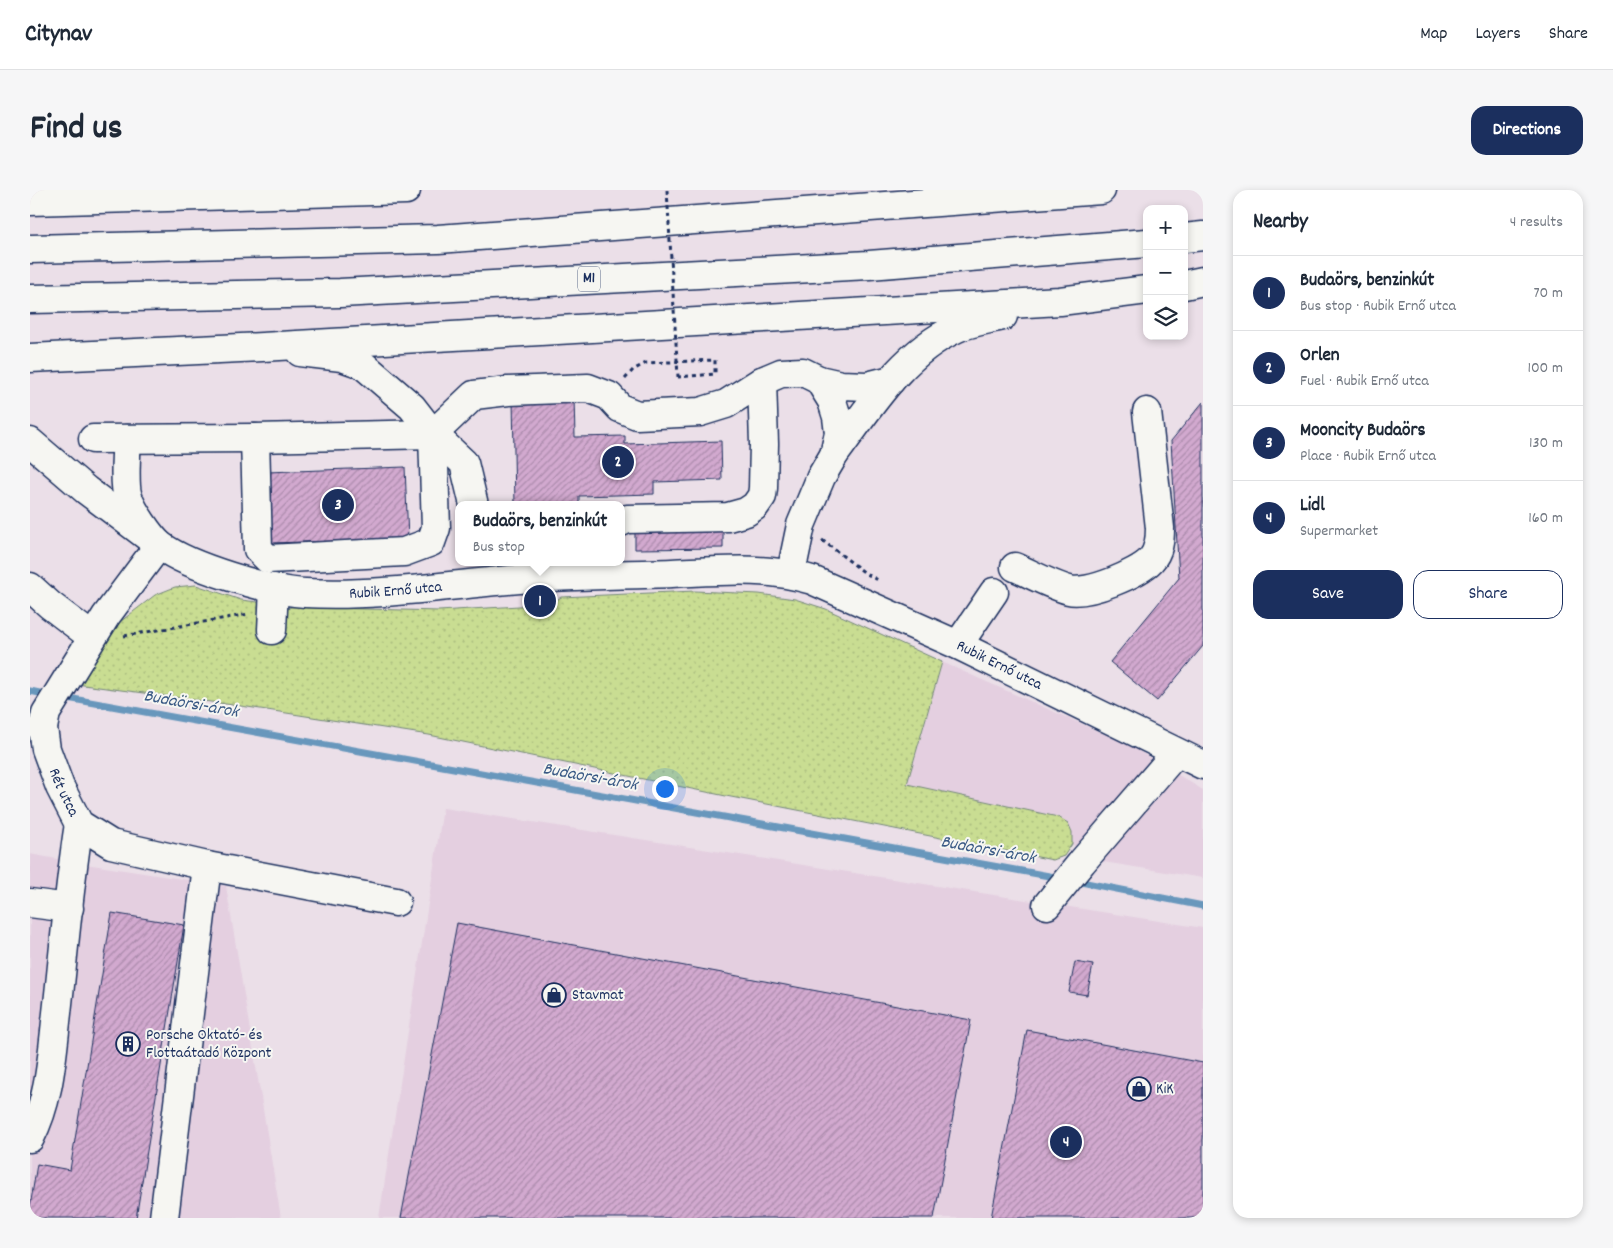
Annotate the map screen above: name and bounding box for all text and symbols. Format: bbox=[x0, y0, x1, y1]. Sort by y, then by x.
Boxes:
text: Citynav bbox=[25, 18, 92, 52]
text: Map bbox=[1420, 22, 1447, 47]
text: Layers bbox=[1475, 22, 1521, 47]
text: Share bbox=[1549, 22, 1588, 47]
text: Find us bbox=[30, 105, 122, 155]
button: Directions bbox=[1471, 106, 1583, 155]
map controls bbox=[1143, 205, 1188, 340]
button: + bbox=[1143, 205, 1188, 250]
text: Nearby bbox=[1253, 208, 1308, 238]
text: 4 results bbox=[1510, 211, 1563, 234]
button: − bbox=[1143, 250, 1188, 295]
road number: M1 bbox=[578, 266, 600, 292]
text: Budaörs, benzinkút bbox=[1300, 268, 1434, 295]
text: 1 bbox=[1267, 282, 1271, 305]
text: 70 m bbox=[1533, 282, 1563, 305]
button: layers bbox=[1143, 295, 1188, 340]
text: Bus stop · Rubik Ernő utca bbox=[1300, 295, 1456, 318]
text: Orlen bbox=[1300, 343, 1340, 370]
text: 2 bbox=[1266, 357, 1273, 380]
text: 100 m bbox=[1527, 357, 1563, 380]
text: Fuel · Rubik Ernő utca bbox=[1300, 370, 1429, 393]
text: Mooncity Budaörs bbox=[1300, 418, 1426, 445]
text: 3 bbox=[1265, 432, 1273, 455]
text: 130 m bbox=[1529, 432, 1563, 455]
pin: 2 bbox=[602, 443, 634, 481]
text: Place · Rubik Ernő utca bbox=[1300, 445, 1436, 468]
pin: 3 bbox=[322, 486, 354, 524]
text: Lidl bbox=[1300, 493, 1325, 520]
popup bbox=[455, 501, 625, 566]
text: 4 bbox=[1266, 507, 1272, 530]
text: 160 m bbox=[1528, 507, 1563, 530]
text: Budaörs, benzinkút bbox=[473, 509, 607, 536]
text: Supermarket bbox=[1300, 520, 1378, 543]
text: Bus stop bbox=[473, 536, 525, 559]
button: Save bbox=[1253, 570, 1403, 619]
button: Share bbox=[1413, 570, 1563, 619]
street label: Rubik Ernő utca bbox=[349, 575, 443, 605]
pin: 1 bbox=[524, 582, 556, 620]
street label: Rubik Ernő utca bbox=[952, 634, 1047, 696]
water label: Budaörsi-árok bbox=[142, 684, 242, 726]
water label: Budaörsi-árok bbox=[541, 757, 641, 799]
street label: Rét utca bbox=[43, 765, 85, 821]
your location bbox=[652, 776, 678, 802]
water label: Budaörsi-árok bbox=[939, 830, 1039, 872]
shop icon: Stavmat bbox=[541, 982, 567, 1008]
place label: Stavmat bbox=[572, 984, 624, 1007]
place label: Porsche Oktató- és Flottaátadó Központ bbox=[146, 1024, 272, 1065]
building icon: Porsche Oktató- és Flottaátadó Központ bbox=[115, 1031, 141, 1057]
shop icon: KiK bbox=[1126, 1076, 1152, 1102]
place label: KiK bbox=[1156, 1078, 1174, 1101]
pin: 4 bbox=[1050, 1123, 1082, 1161]

